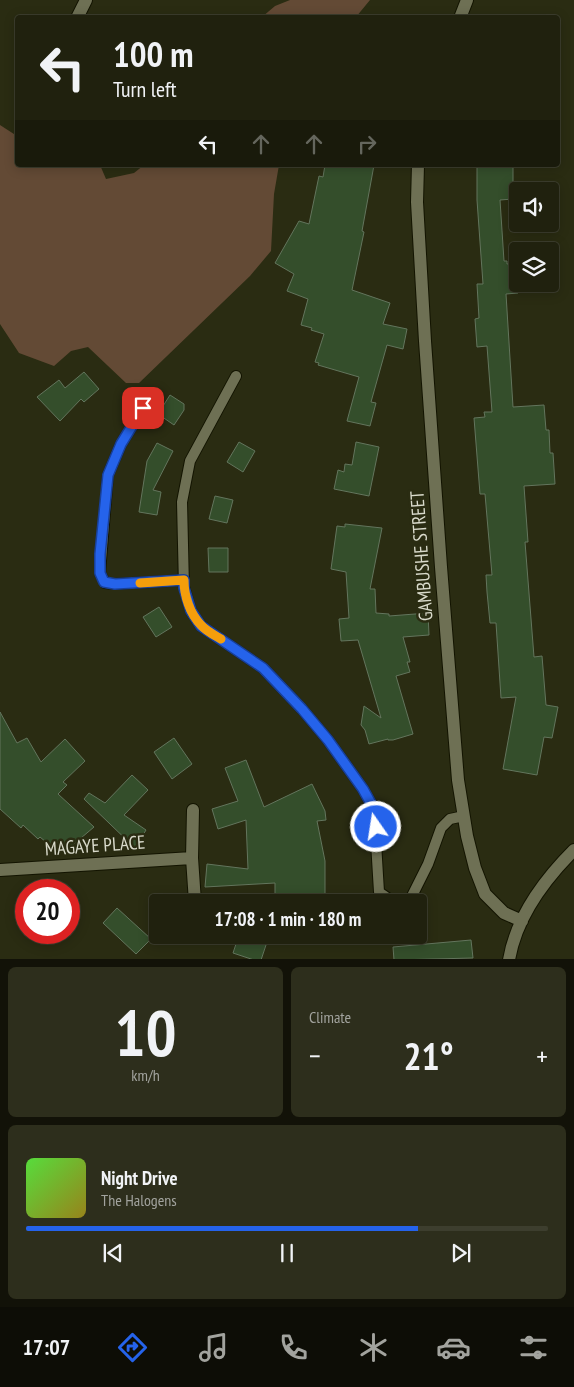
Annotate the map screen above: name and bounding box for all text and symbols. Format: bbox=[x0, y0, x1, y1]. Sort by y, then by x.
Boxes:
text: 100 m bbox=[113, 31, 194, 77]
icon: left bbox=[30, 35, 95, 100]
text: Turn left bbox=[113, 75, 177, 103]
icon: left bbox=[194, 130, 222, 158]
icon: ahead bbox=[247, 130, 275, 158]
icon: ahead bbox=[300, 130, 328, 158]
icon: right bbox=[353, 130, 381, 158]
map controls bbox=[509, 182, 559, 292]
button: sound bbox=[509, 182, 559, 232]
button: layers bbox=[509, 242, 559, 292]
pin bbox=[122, 387, 164, 429]
icon: arrive bbox=[129, 394, 157, 422]
street label: GAMBUSHE STREET bbox=[404, 490, 438, 622]
position arrow bbox=[349, 800, 401, 852]
street label: MAGAYE PLACE bbox=[44, 830, 146, 860]
speed limit sign: 20 bbox=[15, 879, 80, 944]
text: 17:08 · 1 min · 180 m bbox=[215, 907, 361, 931]
text: 10 bbox=[114, 990, 177, 1074]
text: Climate bbox=[309, 1007, 351, 1027]
text: 21° bbox=[403, 1031, 454, 1080]
text: − bbox=[309, 1037, 321, 1074]
text: + bbox=[536, 1037, 548, 1074]
text: km/h bbox=[131, 1065, 160, 1085]
text: Night Drive bbox=[101, 1166, 178, 1190]
text: The Halogens bbox=[101, 1190, 177, 1210]
icon: previous bbox=[99, 1239, 127, 1267]
icon: pause bbox=[273, 1239, 301, 1267]
icon: next bbox=[447, 1239, 475, 1267]
icon: directions bbox=[115, 1330, 150, 1365]
icon: music bbox=[196, 1330, 231, 1365]
icon: phone bbox=[276, 1330, 311, 1365]
icon: climate bbox=[356, 1330, 391, 1365]
icon: car bbox=[436, 1330, 471, 1365]
icon: filters bbox=[516, 1330, 551, 1365]
text: 17:07 bbox=[23, 1333, 70, 1361]

